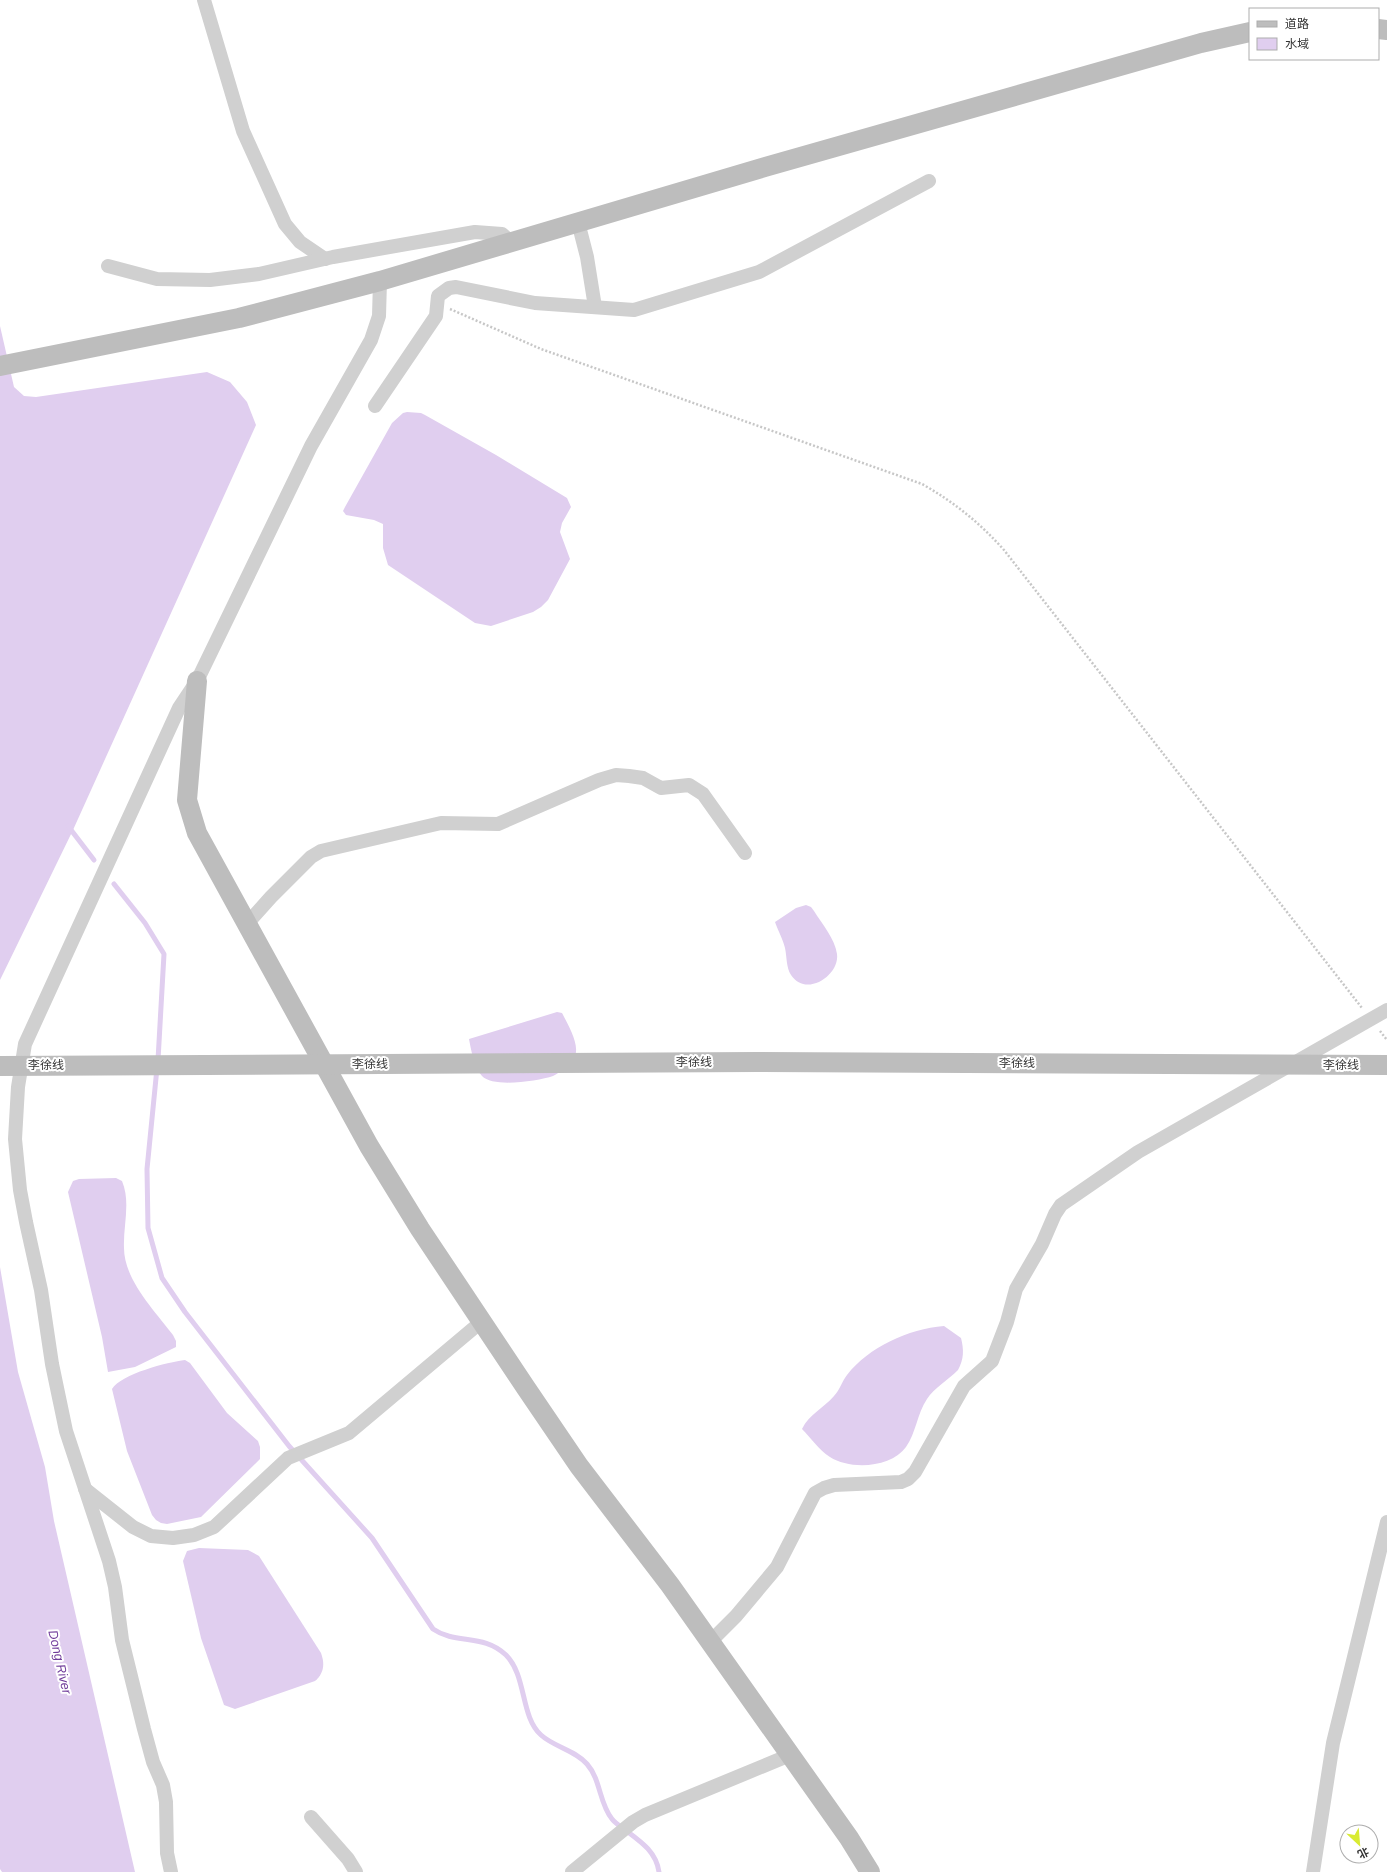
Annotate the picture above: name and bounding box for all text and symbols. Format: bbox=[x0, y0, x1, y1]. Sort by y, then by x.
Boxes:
legend bbox=[1249, 8, 1379, 60]
text: 道路 bbox=[1285, 17, 1309, 31]
text: 水域 bbox=[1285, 37, 1309, 51]
street label: 李徐线 bbox=[676, 1055, 712, 1069]
street label: 李徐线 bbox=[999, 1056, 1035, 1070]
street label: 李徐线 bbox=[352, 1057, 388, 1071]
street label: 李徐线 bbox=[28, 1058, 64, 1072]
street label: 李徐线 bbox=[1323, 1058, 1359, 1072]
water label: Dong River bbox=[45, 1629, 75, 1696]
north arrow bbox=[1339, 1824, 1379, 1864]
text: 北 bbox=[1356, 1845, 1371, 1861]

